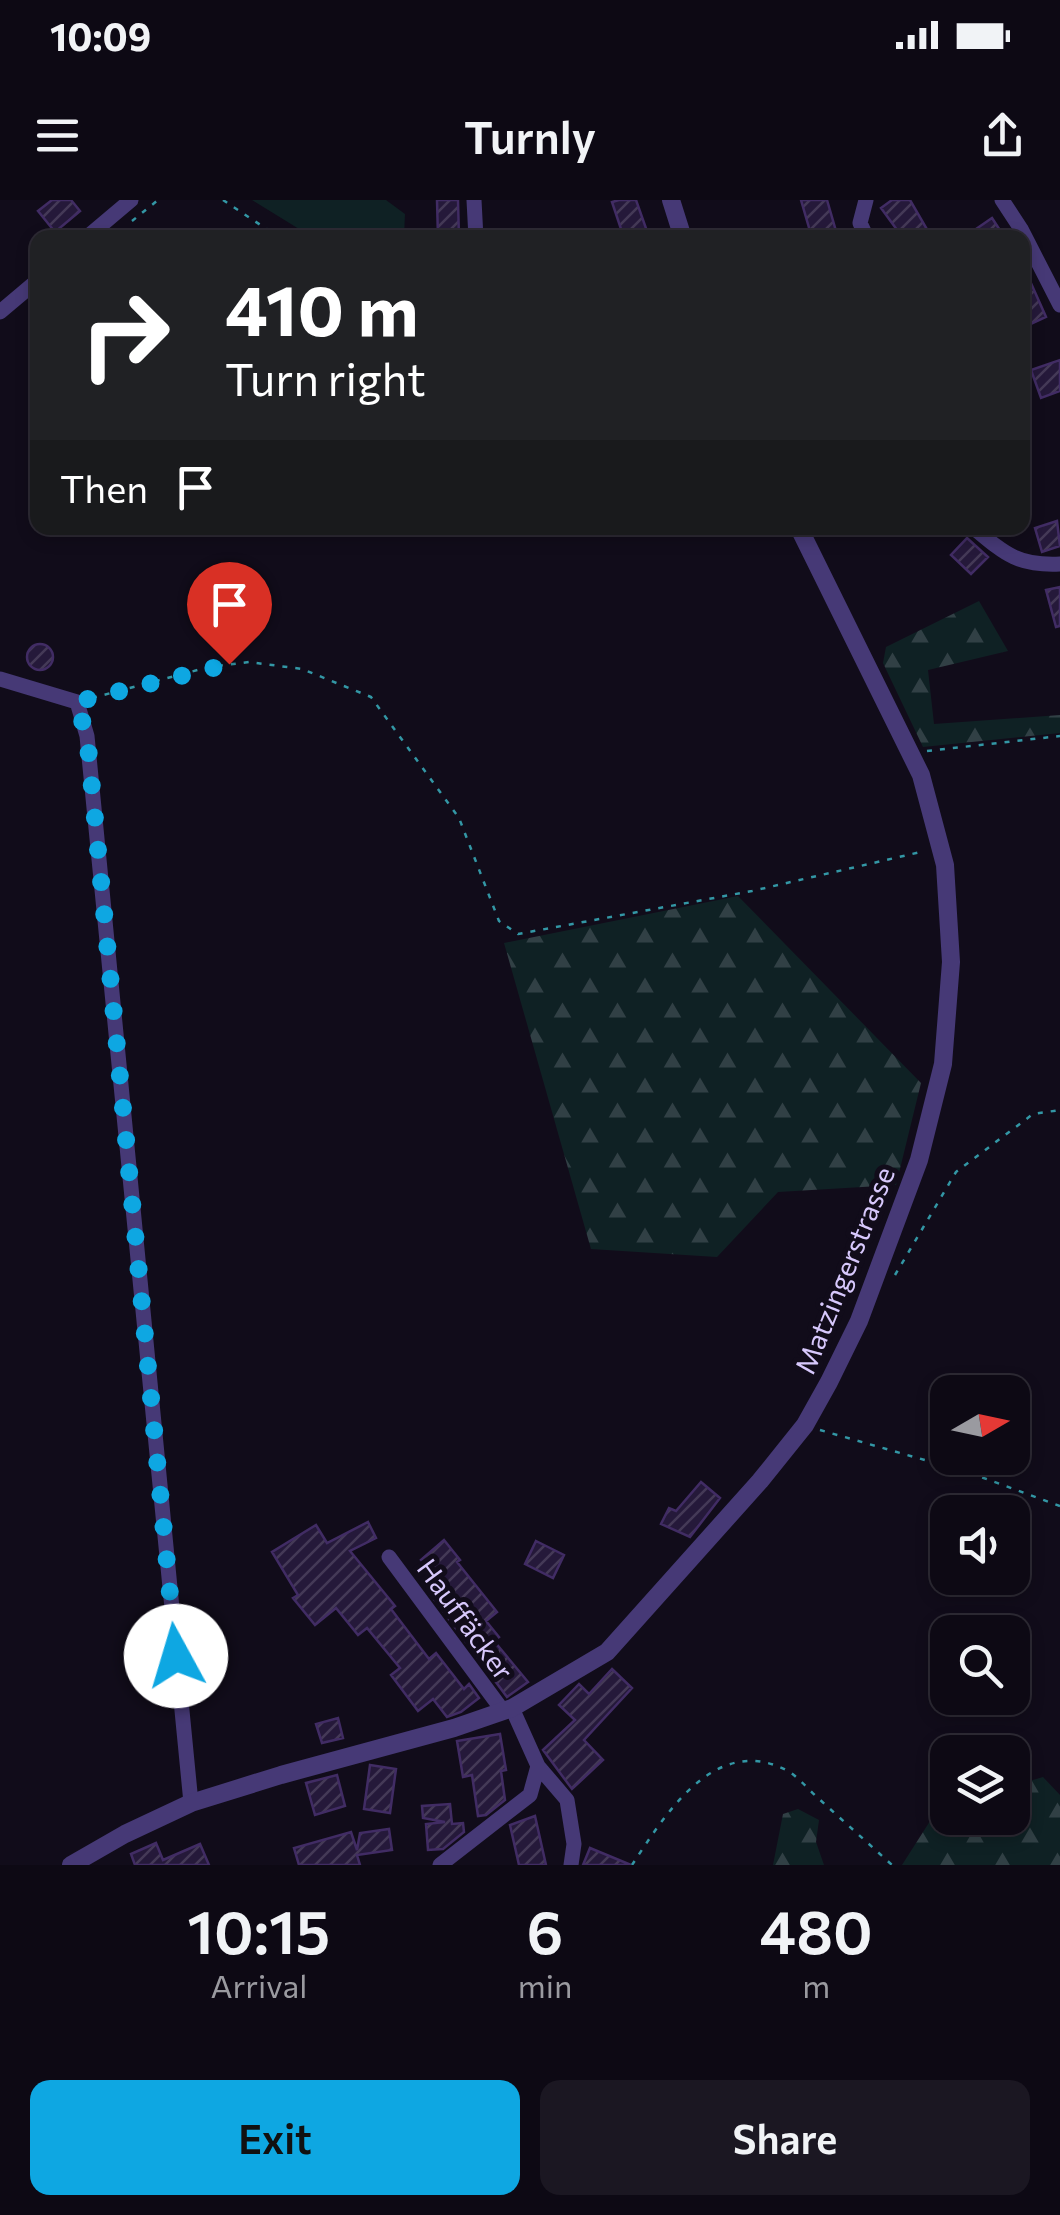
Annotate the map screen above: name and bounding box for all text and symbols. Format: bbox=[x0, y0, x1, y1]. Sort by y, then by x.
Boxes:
text: 10:09 bbox=[50, 12, 151, 59]
icon: menu bbox=[30, 108, 85, 163]
text: Turnly bbox=[464, 108, 596, 163]
icon: share bbox=[975, 108, 1030, 163]
text: 410 m bbox=[225, 265, 418, 350]
icon: right bbox=[60, 270, 190, 400]
text: Turn right bbox=[225, 350, 426, 405]
icon: arrive bbox=[168, 460, 223, 515]
text: Then bbox=[60, 464, 148, 511]
pin bbox=[187, 562, 272, 665]
icon: arrive bbox=[202, 577, 257, 632]
street label: Matzingerstrasse bbox=[787, 1162, 901, 1378]
north arrow bbox=[930, 1375, 1030, 1475]
map controls bbox=[930, 1375, 1030, 1835]
button: sound bbox=[930, 1495, 1030, 1595]
street label: Hauffäcker bbox=[411, 1552, 521, 1686]
position arrow bbox=[124, 1604, 228, 1708]
button: search bbox=[930, 1615, 1030, 1715]
button: layers bbox=[930, 1735, 1030, 1835]
text: 10:15 bbox=[187, 1893, 330, 1966]
text: 6 bbox=[527, 1893, 563, 1966]
text: 480 bbox=[760, 1893, 873, 1966]
text: Arrival bbox=[210, 1965, 307, 2005]
text: min bbox=[518, 1965, 572, 2005]
text: m bbox=[802, 1965, 830, 2005]
button: Exit bbox=[30, 2080, 520, 2195]
button: Share bbox=[540, 2080, 1030, 2195]

